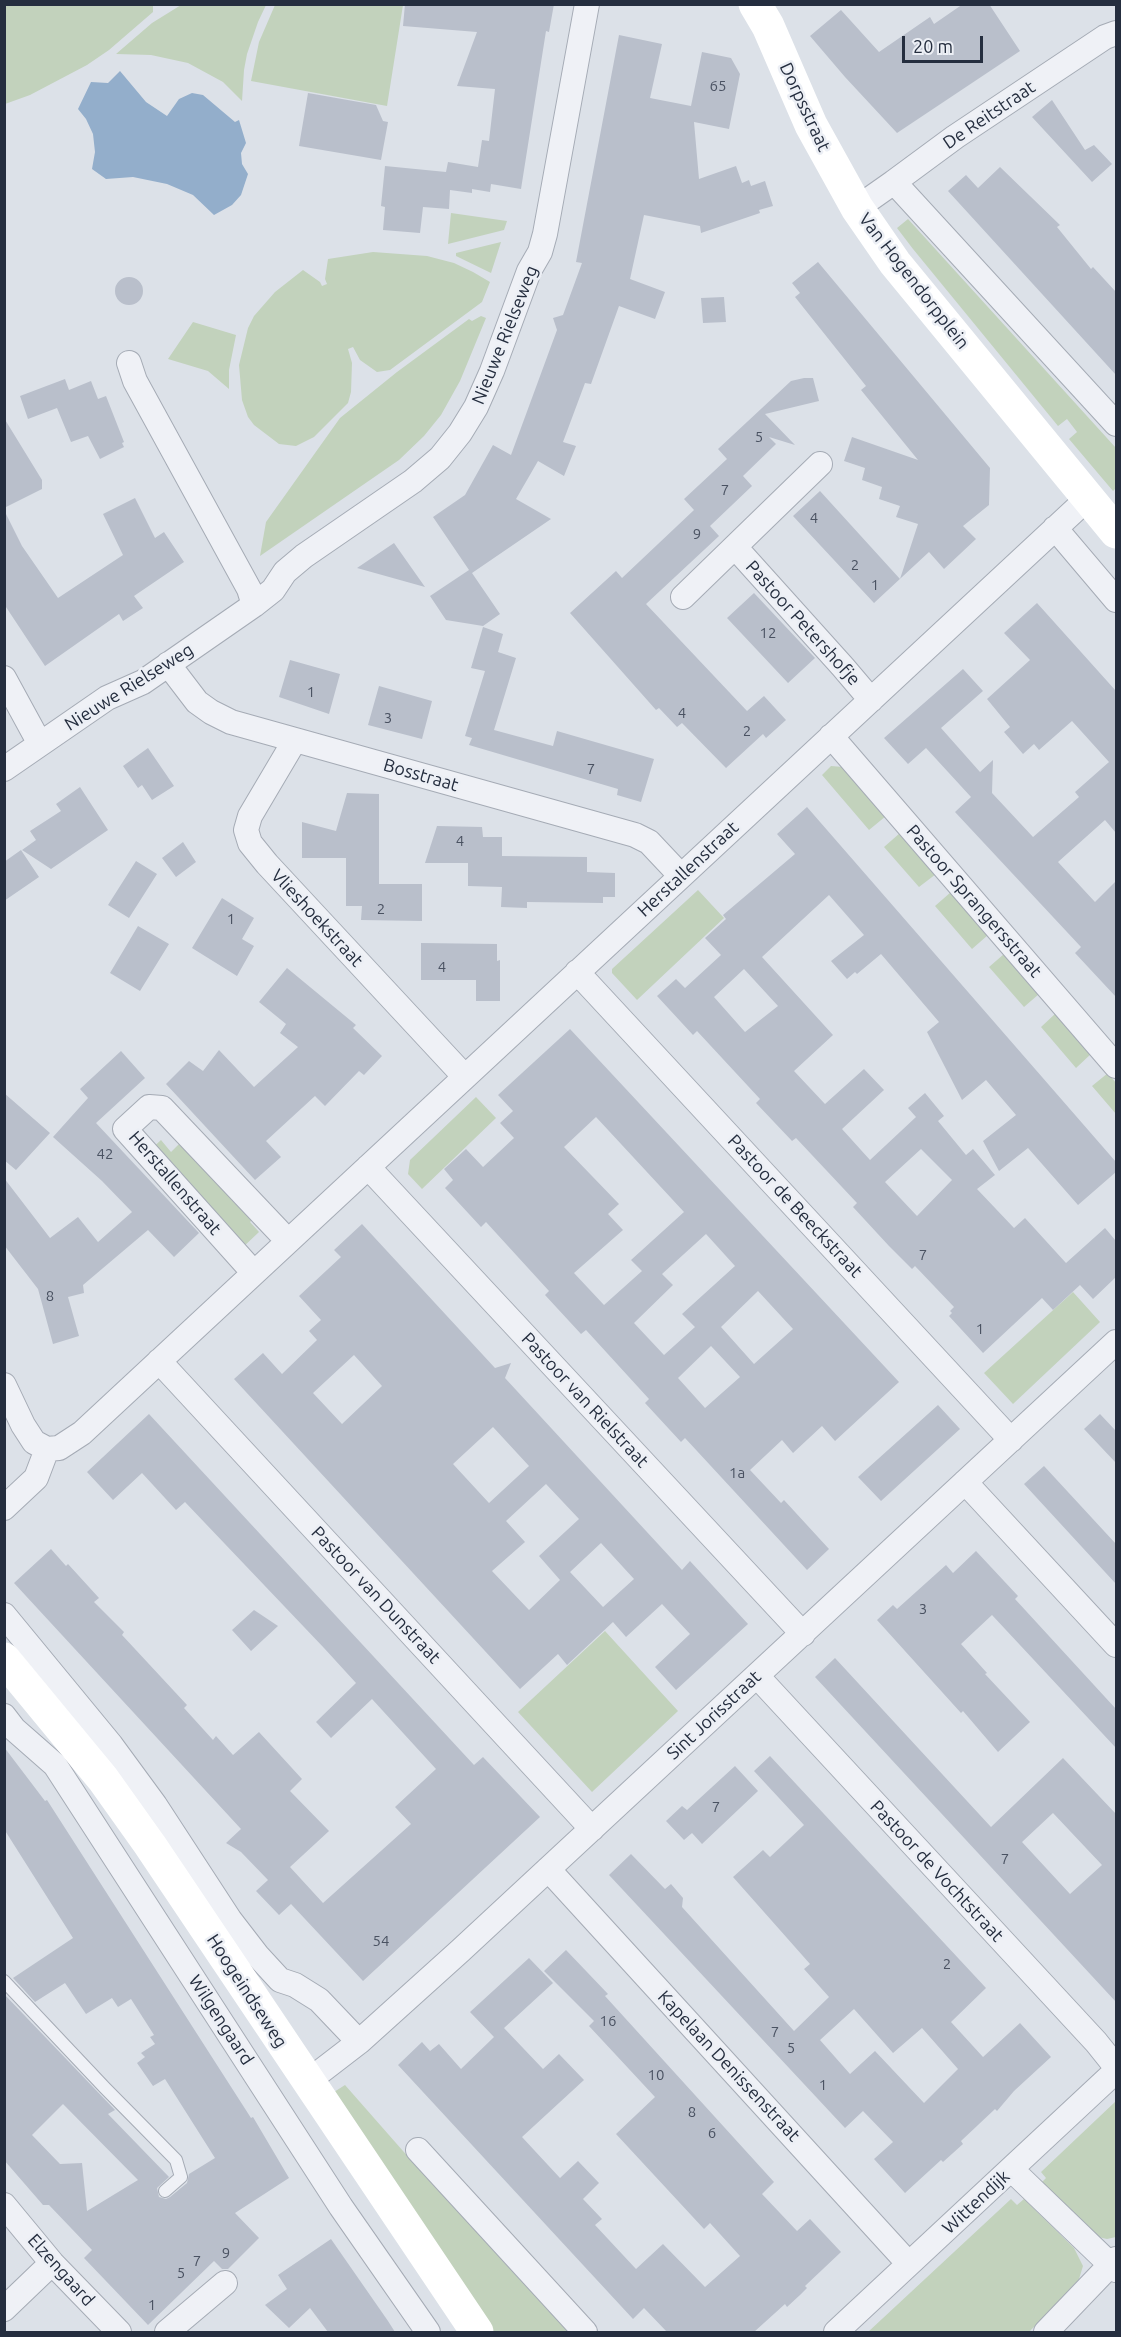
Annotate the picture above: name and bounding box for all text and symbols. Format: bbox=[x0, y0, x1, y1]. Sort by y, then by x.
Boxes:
scale bar bbox=[905, 24, 986, 62]
text: 20 m bbox=[913, 36, 953, 56]
street label: Dorpsstraat bbox=[775, 59, 835, 155]
street label: De Reitstraat bbox=[939, 76, 1039, 154]
house number: 65 bbox=[710, 77, 726, 95]
street label: Van Hogendorpplein bbox=[854, 209, 974, 353]
street label: Nieuwe Rielseweg bbox=[467, 262, 543, 408]
house number: 5 bbox=[755, 428, 763, 446]
house number: 7 bbox=[721, 481, 729, 499]
house number: 4 bbox=[810, 509, 818, 527]
house number: 9 bbox=[693, 525, 701, 543]
street label: Pastoor Petershofje bbox=[741, 556, 865, 690]
house number: 2 bbox=[851, 556, 859, 574]
house number: 1 bbox=[871, 576, 879, 594]
house number: 12 bbox=[760, 624, 776, 642]
street label: Nieuwe Rielseweg bbox=[61, 639, 197, 735]
house number: 1 bbox=[307, 683, 315, 701]
house number: 4 bbox=[678, 704, 686, 722]
house number: 3 bbox=[384, 709, 392, 727]
house number: 2 bbox=[743, 722, 751, 740]
street label: Bosstraat bbox=[381, 754, 461, 796]
house number: 7 bbox=[587, 760, 595, 778]
street label: Herstallenstraat bbox=[633, 817, 743, 921]
street label: Pastoor Sprangersstraat bbox=[902, 820, 1046, 982]
house number: 4 bbox=[456, 832, 464, 850]
street label: Vlieshoekstraat bbox=[266, 865, 368, 971]
house number: 2 bbox=[377, 900, 385, 918]
house number: 1 bbox=[227, 910, 235, 928]
house number: 4 bbox=[438, 958, 446, 976]
street label: Herstallenstraat bbox=[124, 1127, 226, 1239]
street label: Pastoor de Beeckstraat bbox=[723, 1130, 867, 1282]
house number: 42 bbox=[97, 1145, 113, 1163]
house number: 7 bbox=[919, 1246, 927, 1264]
house number: 8 bbox=[46, 1287, 54, 1305]
house number: 1 bbox=[976, 1320, 984, 1338]
street label: Pastoor van Rielstraat bbox=[517, 1328, 653, 1472]
house number: 1a bbox=[729, 1464, 745, 1482]
street label: Pastoor van Dunstraat bbox=[307, 1522, 445, 1668]
house number: 3 bbox=[919, 1600, 927, 1618]
street label: Sint Jorisstraat bbox=[662, 1666, 766, 1764]
street label: Pastoor de Vochtstraat bbox=[866, 1796, 1008, 1946]
house number: 7 bbox=[712, 1798, 720, 1816]
house number: 7 bbox=[1001, 1850, 1009, 1868]
street label: Hoogeindseweg bbox=[202, 1930, 292, 2052]
house number: 54 bbox=[373, 1932, 389, 1950]
house number: 2 bbox=[943, 1955, 951, 1973]
street label: Wilgengaard bbox=[184, 1971, 258, 2069]
street label: Kapelaan Denissenstraat bbox=[653, 1986, 805, 2146]
house number: 16 bbox=[600, 2012, 616, 2030]
house number: 7 bbox=[771, 2023, 779, 2041]
house number: 5 bbox=[787, 2039, 795, 2057]
house number: 10 bbox=[648, 2066, 664, 2084]
house number: 1 bbox=[819, 2076, 827, 2094]
house number: 8 bbox=[688, 2103, 696, 2121]
house number: 6 bbox=[708, 2124, 716, 2142]
street label: Wittendijk bbox=[938, 2165, 1014, 2239]
street label: Elzengaard bbox=[23, 2230, 99, 2310]
house number: 9 bbox=[222, 2244, 230, 2262]
house number: 7 bbox=[193, 2252, 201, 2270]
house number: 5 bbox=[177, 2264, 185, 2282]
house number: 1 bbox=[148, 2296, 156, 2314]

